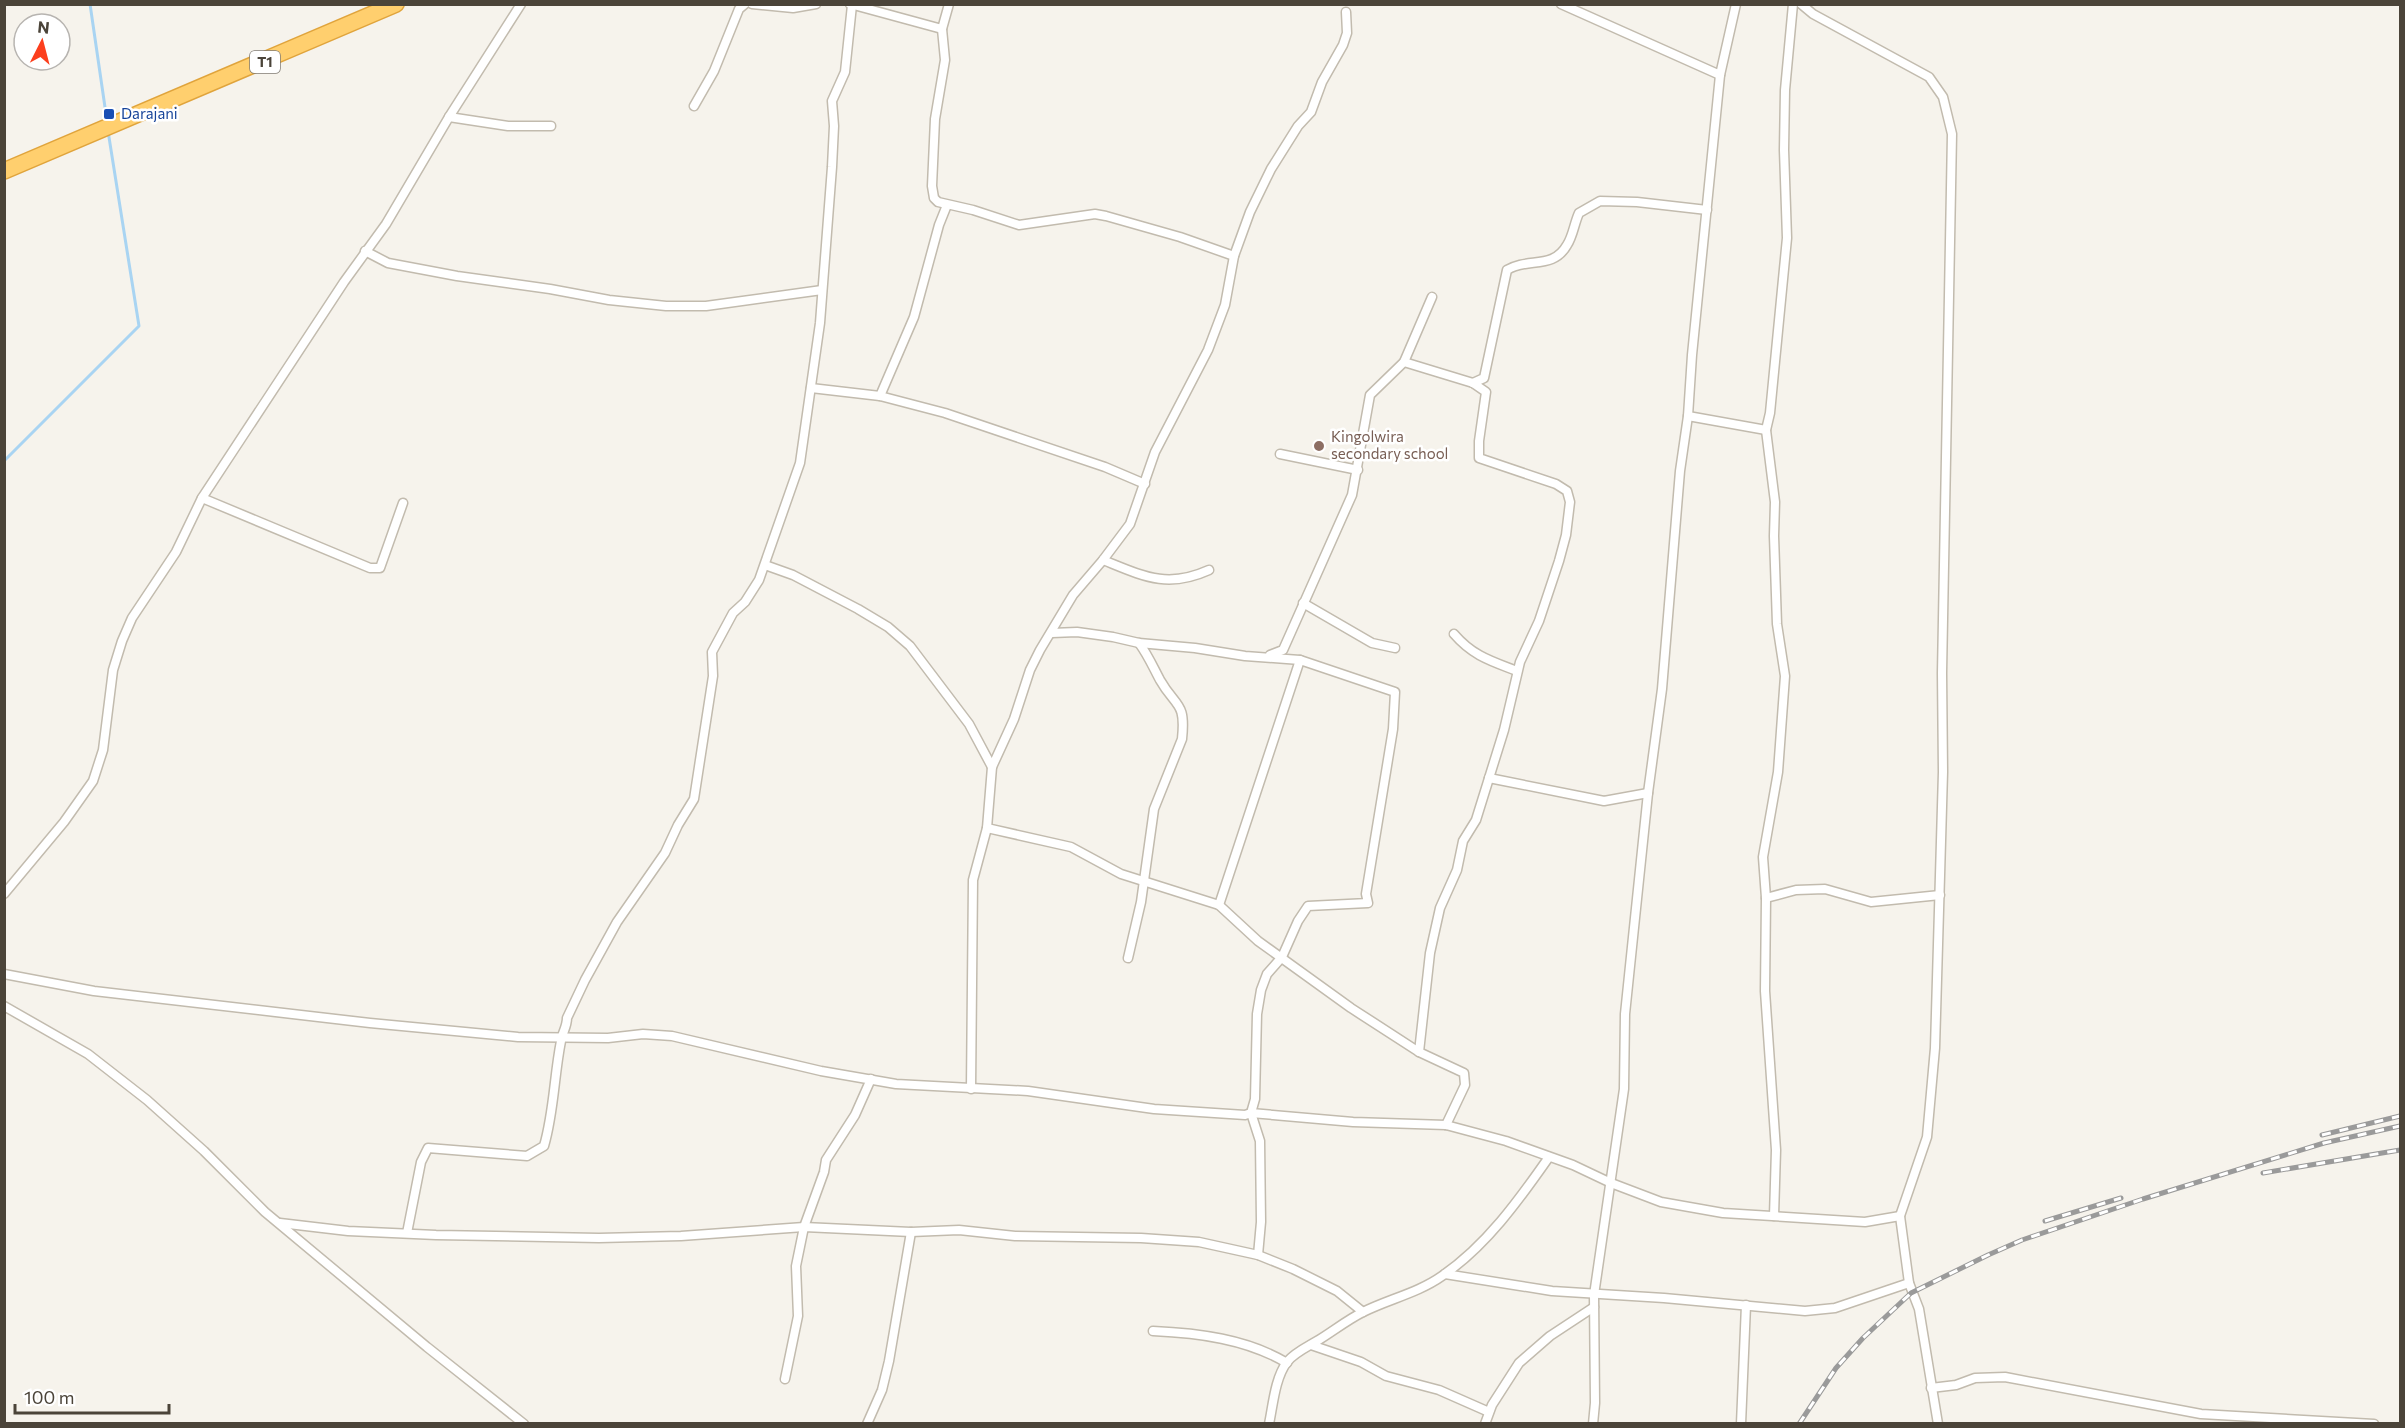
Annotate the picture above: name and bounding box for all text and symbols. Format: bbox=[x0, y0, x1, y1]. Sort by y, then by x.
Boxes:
north arrow bbox=[12, 12, 72, 72]
text: N bbox=[37, 17, 51, 37]
road number: T1 bbox=[250, 51, 280, 73]
place label: Darajani bbox=[121, 104, 178, 122]
marker: Darajani bbox=[102, 107, 116, 121]
place label: Kingolwira secondary school bbox=[1331, 427, 1448, 462]
marker: Kingolwira secondary school bbox=[1312, 439, 1326, 453]
scale bar bbox=[15, 1377, 170, 1415]
text: 100 m bbox=[24, 1386, 74, 1408]

